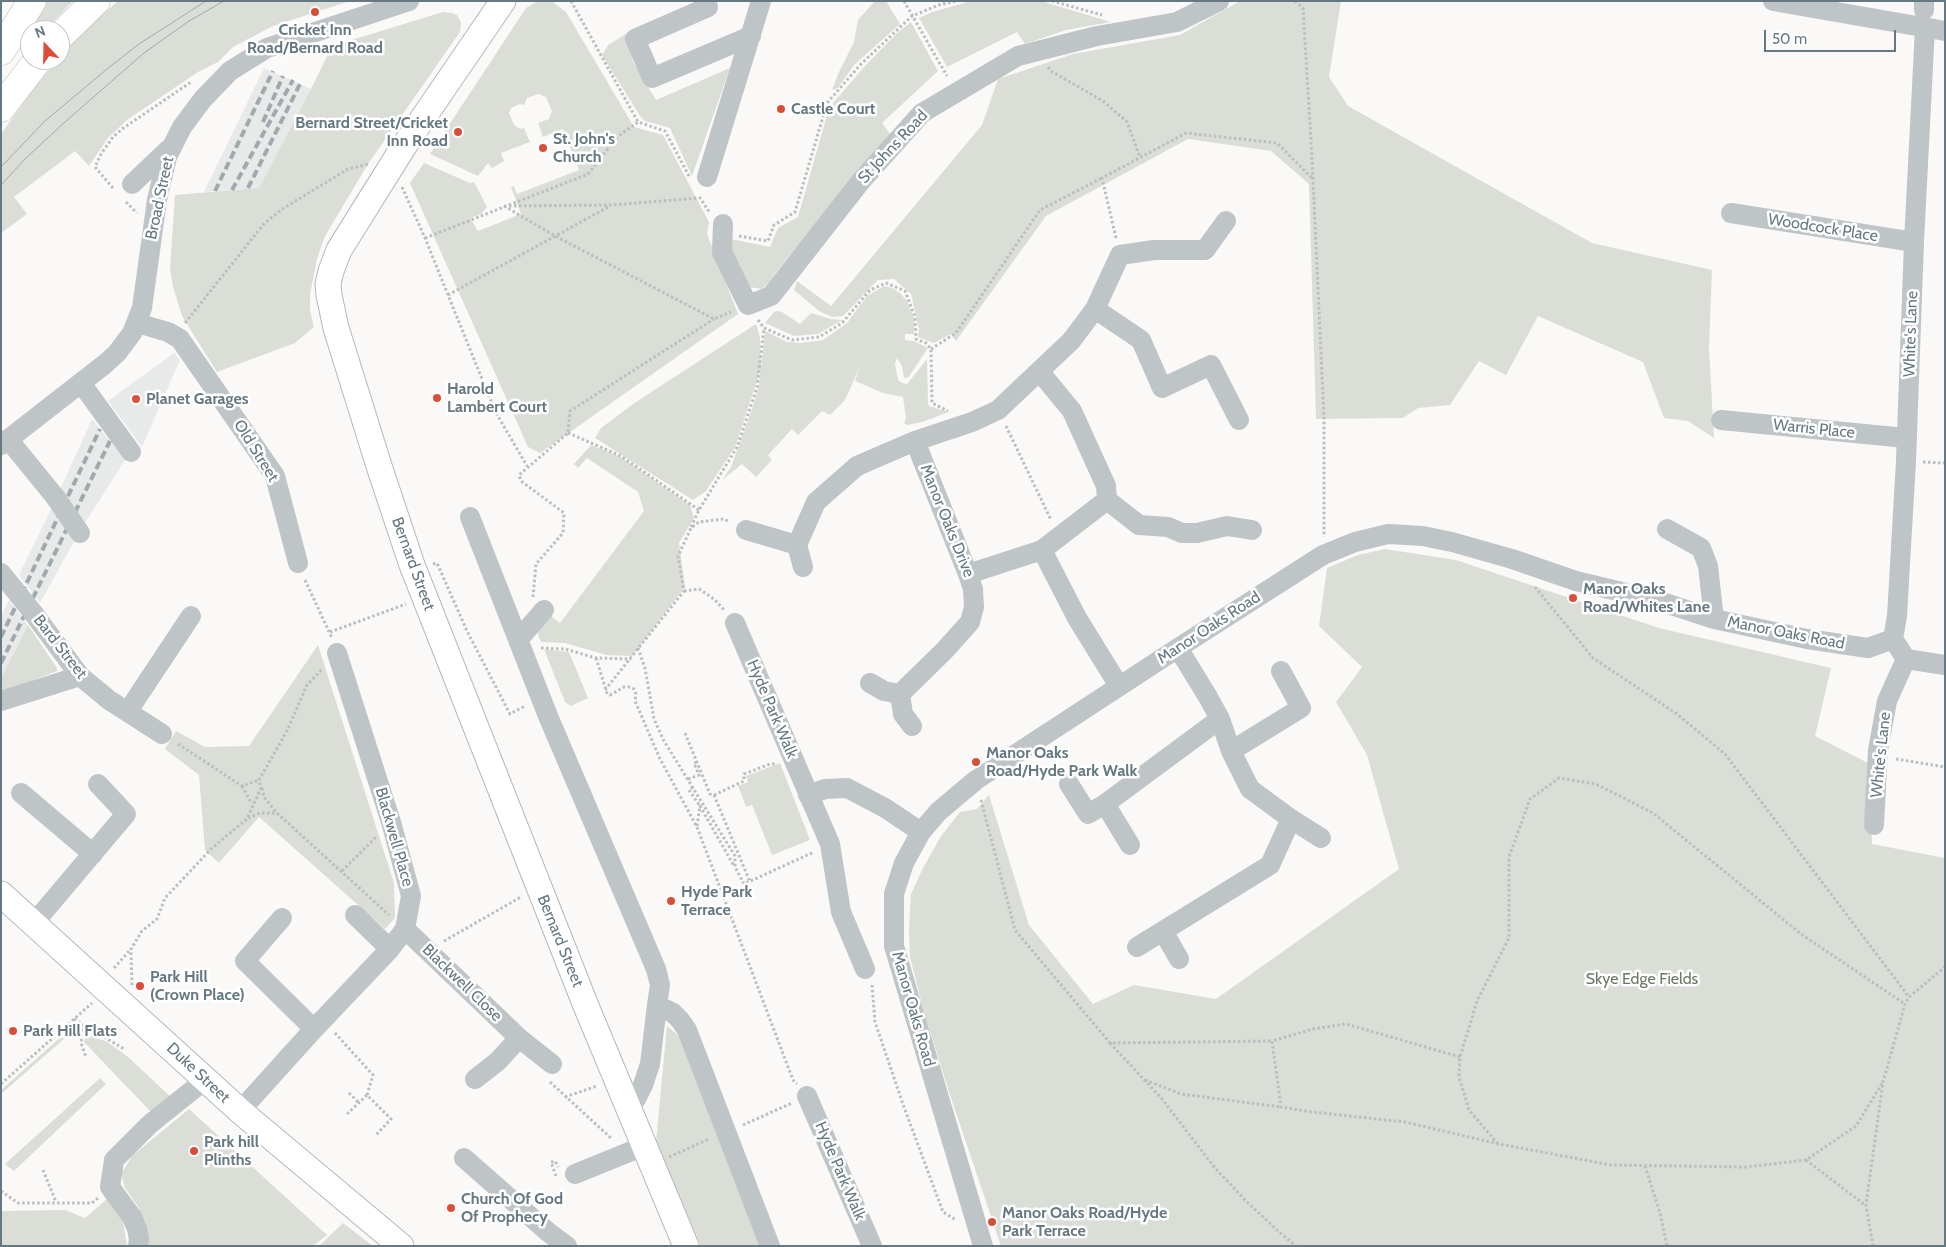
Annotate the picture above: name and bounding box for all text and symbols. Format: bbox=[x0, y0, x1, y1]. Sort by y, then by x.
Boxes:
marker: Cricket Inn Road/Bernard Road bbox=[309, 6, 321, 18]
north arrow bbox=[20, 20, 70, 70]
place label: Cricket Inn Road/Bernard Road bbox=[247, 20, 383, 58]
scale bar bbox=[1766, 20, 1898, 52]
text: N bbox=[32, 22, 48, 42]
text: 50 m bbox=[1772, 30, 1807, 48]
place label: Castle Court bbox=[791, 99, 875, 119]
marker: Castle Court bbox=[775, 103, 787, 115]
street label: St Johns Road bbox=[854, 106, 932, 188]
place label: Bernard Street/Cricket Inn Road bbox=[295, 113, 448, 151]
marker: Bernard Street/Cricket Inn Road bbox=[452, 126, 464, 138]
place label: St. John's Church bbox=[553, 129, 615, 167]
marker: St. John's Church bbox=[537, 142, 549, 154]
street label: Broad Street bbox=[142, 155, 178, 241]
street label: Woodcock Place bbox=[1767, 210, 1879, 246]
street label: White's Lane bbox=[1900, 291, 1922, 377]
place label: Harold Lambert Court bbox=[447, 379, 547, 417]
place label: Planet Garages bbox=[146, 389, 249, 409]
marker: Harold Lambert Court bbox=[431, 392, 443, 404]
marker: Planet Garages bbox=[130, 393, 142, 405]
street label: Warris Place bbox=[1772, 415, 1856, 443]
street label: Old Street bbox=[229, 416, 283, 486]
street label: Manor Oaks Drive bbox=[916, 462, 978, 580]
street label: Bernard Street bbox=[387, 515, 439, 613]
place label: Manor Oaks Road/Whites Lane bbox=[1583, 579, 1710, 617]
street label: Manor Oaks Road bbox=[1154, 588, 1264, 668]
marker: Manor Oaks Road/Whites Lane bbox=[1567, 592, 1579, 604]
street label: Bard Street bbox=[29, 611, 91, 683]
street label: Manor Oaks Road bbox=[1726, 612, 1846, 654]
street label: Hyde Park Walk bbox=[743, 657, 801, 761]
street label: White's Lane bbox=[1867, 711, 1895, 799]
place label: Manor Oaks Road/Hyde Park Walk bbox=[986, 743, 1137, 781]
marker: Manor Oaks Road/Hyde Park Walk bbox=[970, 756, 982, 768]
street label: Blackwell Place bbox=[371, 785, 417, 889]
place label: Hyde Park Terrace bbox=[681, 882, 752, 920]
street label: Bernard Street bbox=[533, 892, 587, 990]
marker: Hyde Park Terrace bbox=[665, 895, 677, 907]
street label: Blackwell Close bbox=[418, 940, 506, 1026]
street label: Manor Oaks Road bbox=[887, 949, 939, 1069]
place label: Park Hill (Crown Place) bbox=[150, 967, 245, 1005]
park label: Skye Edge Fields bbox=[1586, 969, 1698, 989]
marker: Park Hill (Crown Place) bbox=[134, 980, 146, 992]
place label: Park Hill Flats bbox=[23, 1021, 117, 1041]
marker: Park Hill Flats bbox=[7, 1025, 19, 1037]
street label: Duke Street bbox=[162, 1039, 234, 1107]
street label: Hyde Park Walk bbox=[811, 1119, 869, 1223]
place label: Park hill Plinths bbox=[204, 1132, 259, 1170]
marker: Park hill Plinths bbox=[188, 1145, 200, 1157]
place label: Church Of God Of Prophecy bbox=[461, 1189, 563, 1227]
marker: Church Of God Of Prophecy bbox=[445, 1202, 457, 1214]
place label: Manor Oaks Road/Hyde Park Terrace bbox=[1002, 1203, 1167, 1241]
marker: Manor Oaks Road/Hyde Park Terrace bbox=[986, 1216, 998, 1228]

